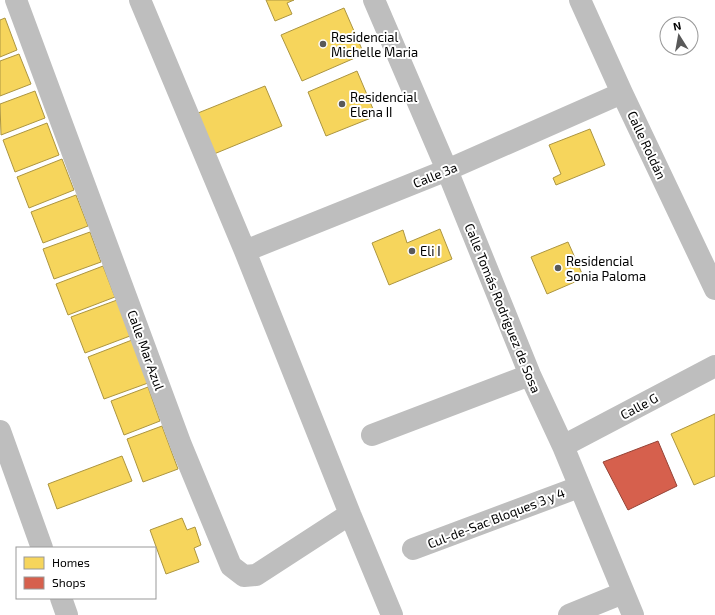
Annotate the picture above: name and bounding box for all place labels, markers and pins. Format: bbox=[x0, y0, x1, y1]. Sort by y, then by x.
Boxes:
place label: Residencial Michelle Maria bbox=[331, 29, 418, 60]
marker: Residencial Michelle Maria bbox=[318, 39, 328, 49]
place label: Residencial Elena II bbox=[350, 89, 417, 120]
marker: Residencial Elena II bbox=[337, 99, 347, 109]
place label: Eli I bbox=[420, 243, 441, 259]
marker: Eli I bbox=[407, 246, 417, 256]
place label: Residencial Sonia Paloma bbox=[566, 253, 646, 284]
marker: Residencial Sonia Paloma bbox=[553, 263, 563, 273]

